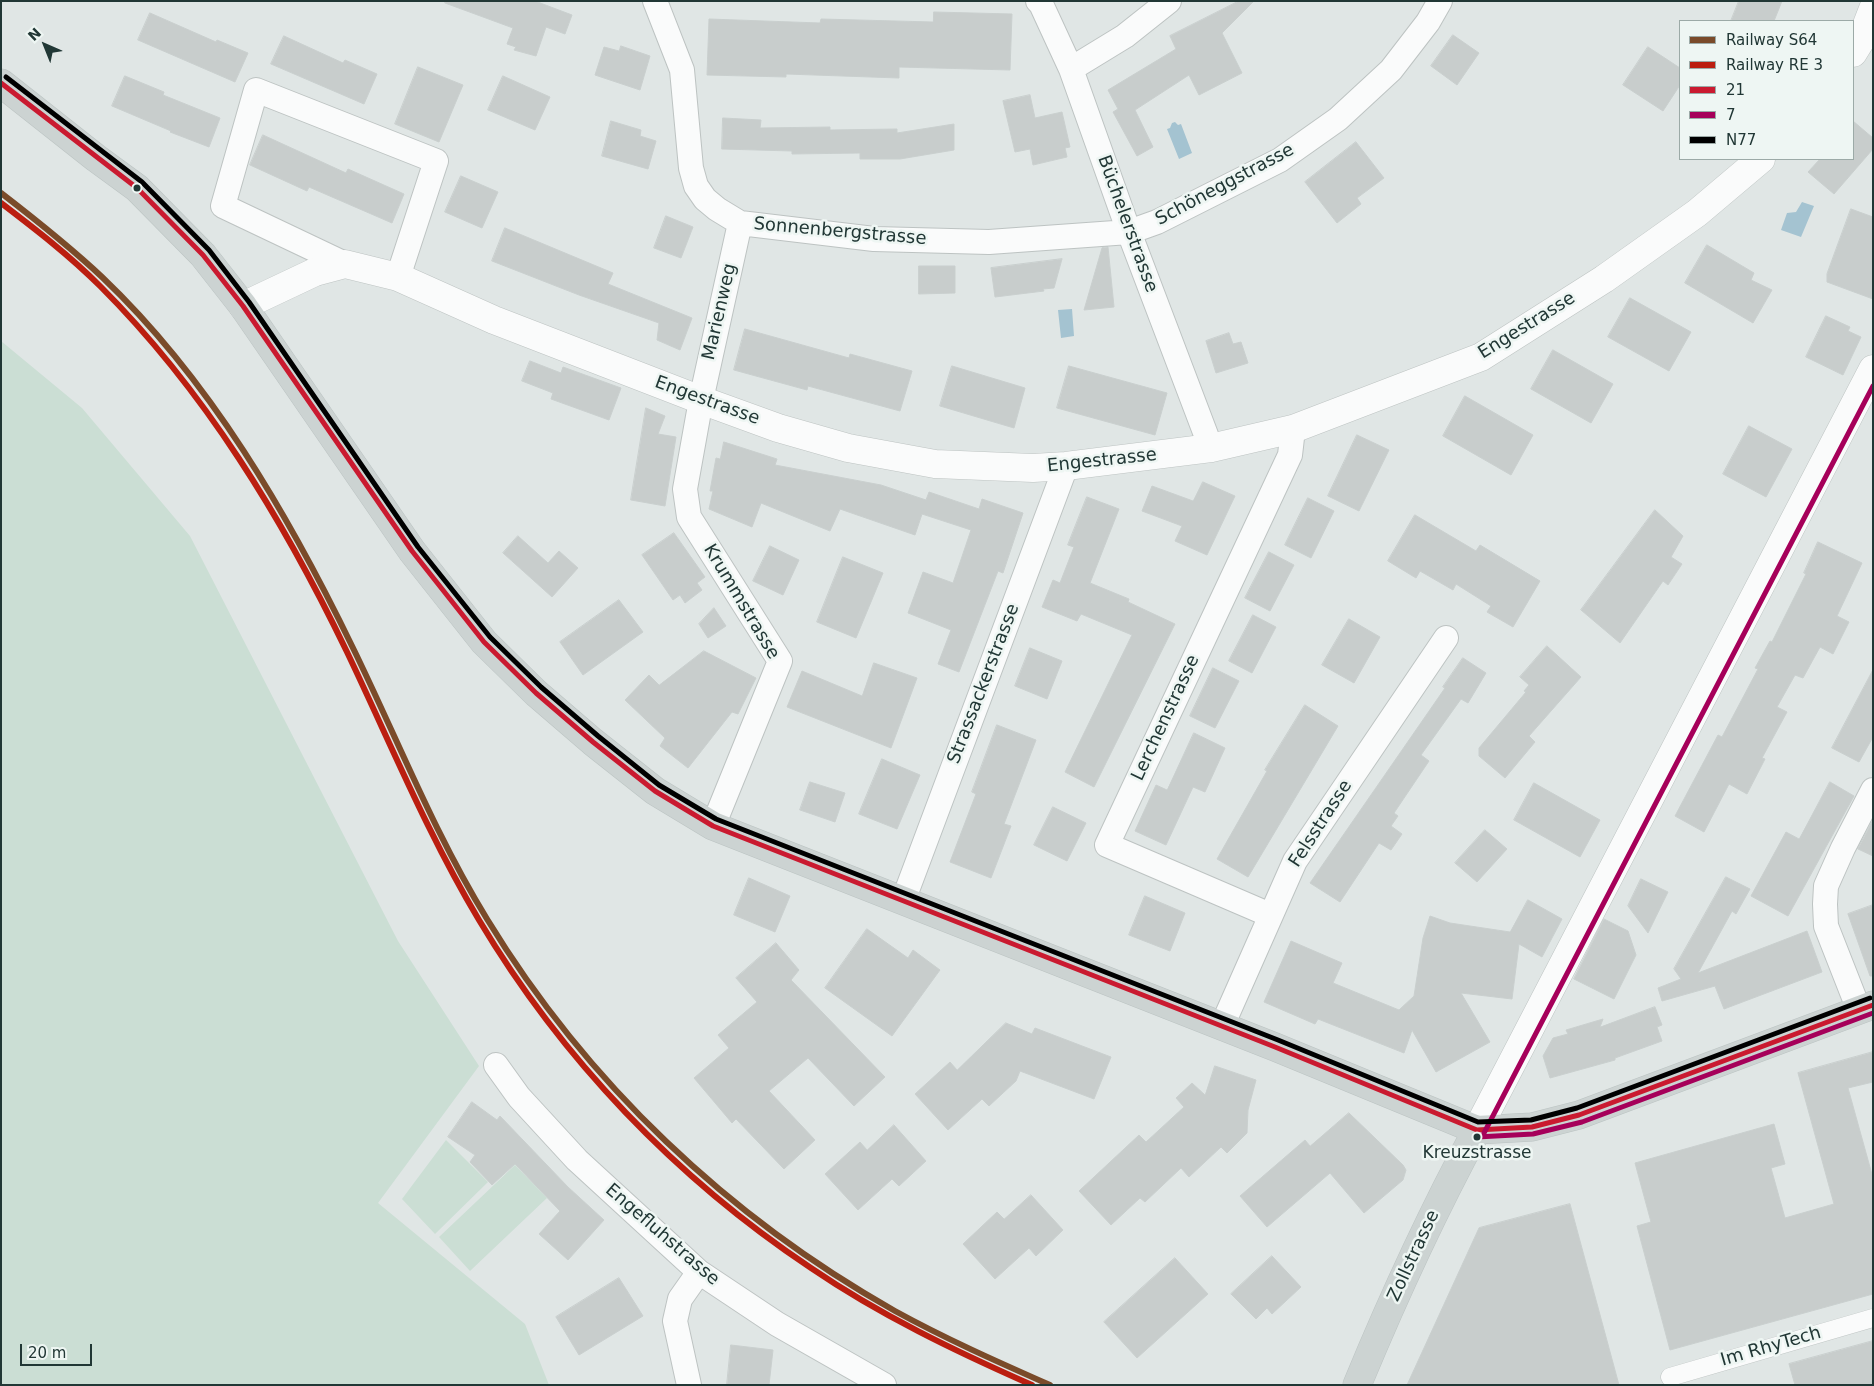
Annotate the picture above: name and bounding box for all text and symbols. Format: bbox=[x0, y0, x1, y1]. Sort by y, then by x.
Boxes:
north arrow bbox=[20, 20, 70, 70]
legend bbox=[1679, 20, 1854, 160]
text: N bbox=[25, 24, 44, 44]
text: Railway S64 bbox=[1726, 31, 1817, 49]
text: Railway RE 3 bbox=[1726, 56, 1823, 74]
text: 21 bbox=[1726, 81, 1745, 99]
text: 7 bbox=[1726, 106, 1736, 124]
text: N77 bbox=[1726, 131, 1756, 149]
street label: Schöneggstrasse bbox=[1152, 139, 1298, 231]
street label: Büchelerstrasse bbox=[1092, 153, 1162, 295]
unlabelled marker bbox=[132, 183, 142, 193]
street label: Sonnenbergstrasse bbox=[753, 214, 927, 250]
street label: Marienweg bbox=[698, 262, 742, 362]
street label: Engestrasse bbox=[1475, 288, 1579, 364]
street label: Engestrasse bbox=[652, 372, 762, 430]
street label: Engestrasse bbox=[1046, 445, 1158, 477]
street label: Krummstrasse bbox=[698, 541, 784, 663]
street label: Strassackerstrasse bbox=[944, 601, 1024, 767]
street label: Lerchenstrasse bbox=[1127, 652, 1205, 784]
street label: Felsstrasse bbox=[1285, 776, 1357, 872]
marker: Kreuzstrasse bbox=[1472, 1132, 1482, 1142]
place label: Kreuzstrasse bbox=[1422, 1144, 1532, 1164]
street label: Engefluhstrasse bbox=[601, 1180, 723, 1290]
street label: Zollstrasse bbox=[1383, 1207, 1445, 1305]
street label: Im RhyTech bbox=[1718, 1322, 1824, 1372]
scale bar bbox=[22, 1334, 95, 1366]
text: 20 m bbox=[28, 1344, 66, 1362]

